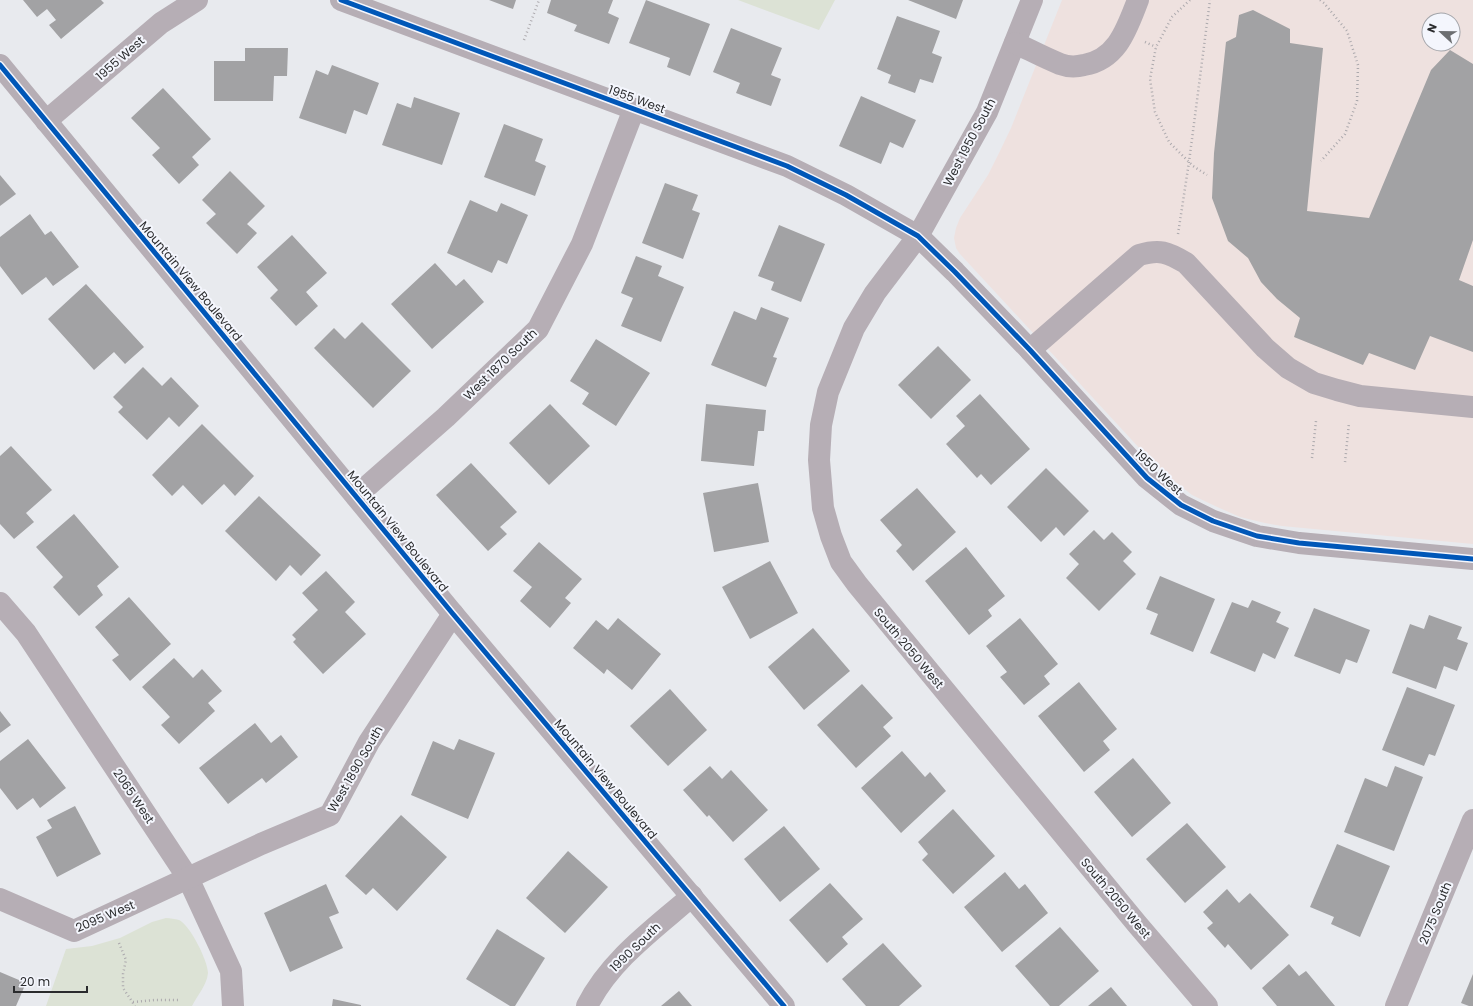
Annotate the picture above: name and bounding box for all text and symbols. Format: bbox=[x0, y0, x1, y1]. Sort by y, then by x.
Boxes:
north arrow bbox=[1421, 12, 1461, 52]
text: N bbox=[1423, 21, 1441, 35]
street label: 1955 West bbox=[92, 32, 148, 84]
street label: 1955 West bbox=[606, 81, 668, 117]
street label: West 1950 South bbox=[939, 95, 999, 189]
street label: Mountain View Boulevard bbox=[136, 217, 246, 345]
street label: West 1870 South bbox=[460, 324, 540, 404]
street label: 1950 West bbox=[1131, 446, 1187, 498]
street label: Mountain View Boulevard bbox=[344, 467, 452, 595]
street label: South 2050 West bbox=[870, 604, 948, 692]
street label: Mountain View Boulevard bbox=[551, 715, 661, 843]
street label: West 1890 South bbox=[323, 723, 387, 815]
street label: 2065 West bbox=[109, 765, 159, 827]
street label: South 2050 West bbox=[1077, 854, 1155, 942]
street label: 2075 South bbox=[1415, 879, 1455, 947]
street label: 2095 West bbox=[73, 896, 137, 936]
street label: 1990 South bbox=[606, 919, 664, 975]
scale bar bbox=[14, 968, 87, 994]
text: 20 m bbox=[20, 973, 50, 990]

